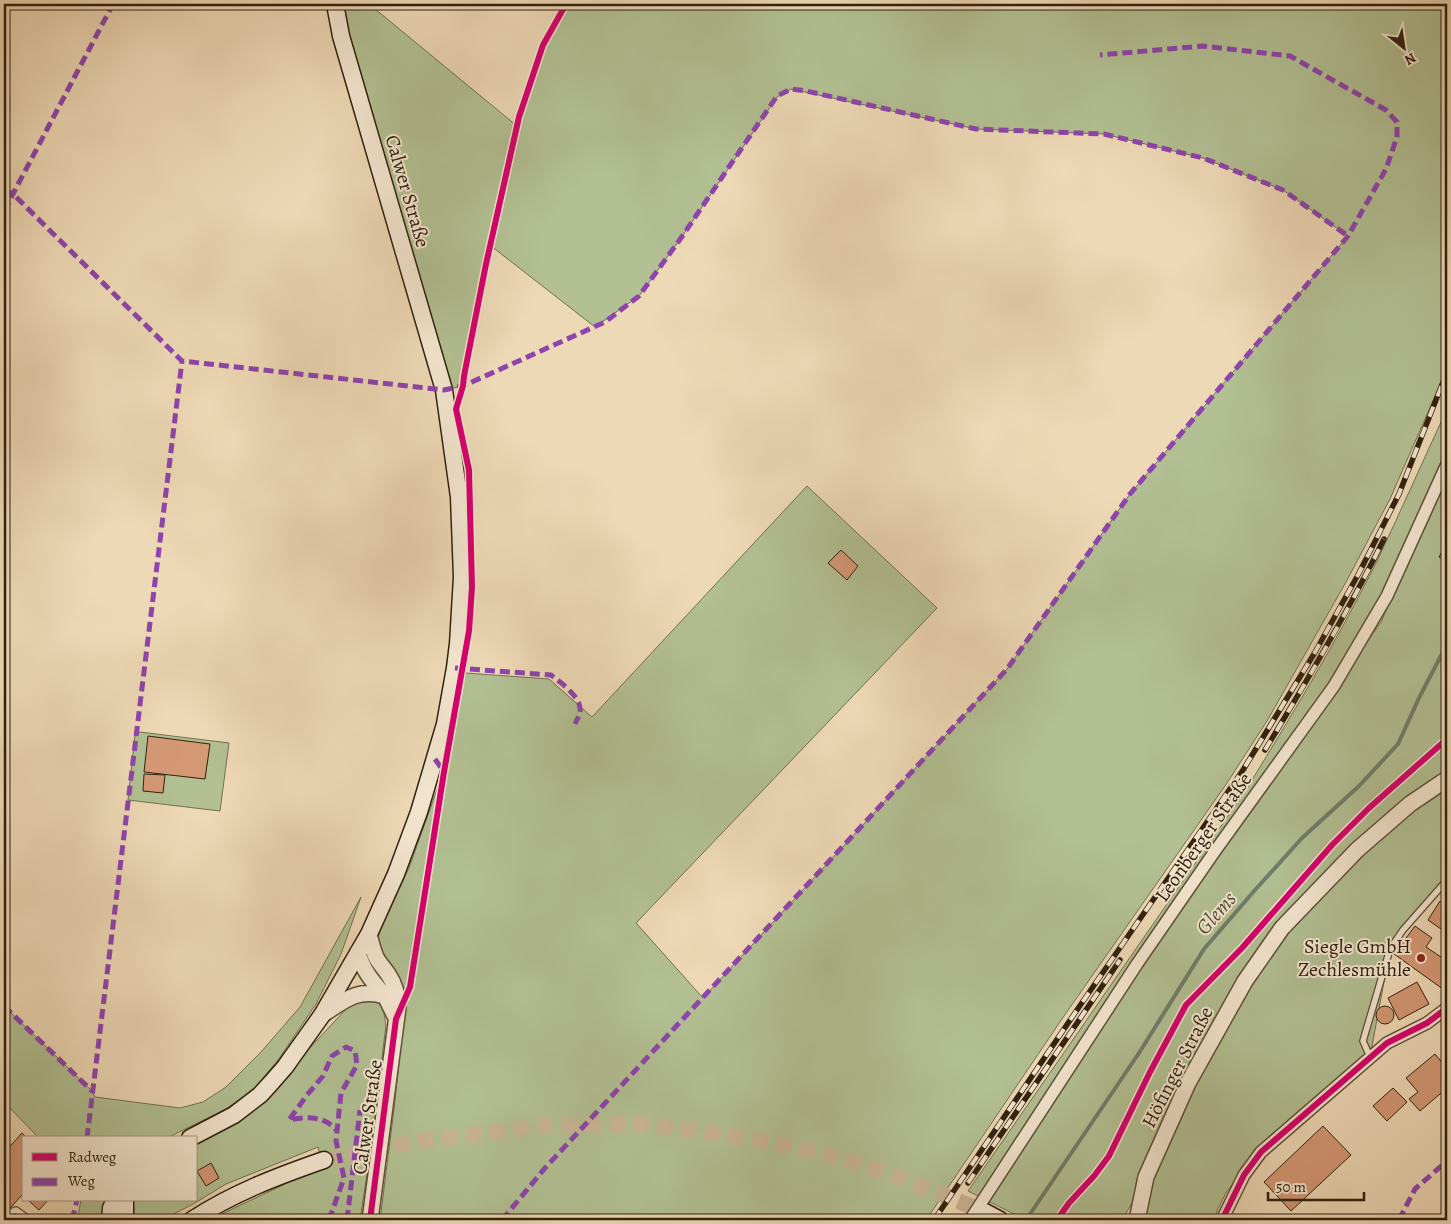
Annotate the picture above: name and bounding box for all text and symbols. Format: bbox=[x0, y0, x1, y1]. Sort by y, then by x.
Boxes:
north arrow bbox=[1378, 22, 1428, 72]
text: N bbox=[1401, 48, 1419, 70]
street label: Calwer Straße bbox=[379, 132, 436, 251]
street label: Leonberger Straße bbox=[1149, 767, 1258, 907]
water label: Glems bbox=[1189, 885, 1243, 941]
place label: Siegle GmbH Zechlesmühle bbox=[1298, 933, 1411, 983]
marker: Siegle GmbH Zechlesmühle bbox=[1415, 952, 1427, 964]
street label: Höfinger Straße bbox=[1135, 1002, 1220, 1132]
street label: Calwer Straße bbox=[346, 1058, 389, 1176]
legend bbox=[22, 1136, 198, 1202]
text: Radweg bbox=[68, 1147, 117, 1167]
scale bar bbox=[1268, 1169, 1365, 1201]
text: Weg bbox=[67, 1171, 95, 1191]
text: 50 m bbox=[1276, 1177, 1306, 1197]

